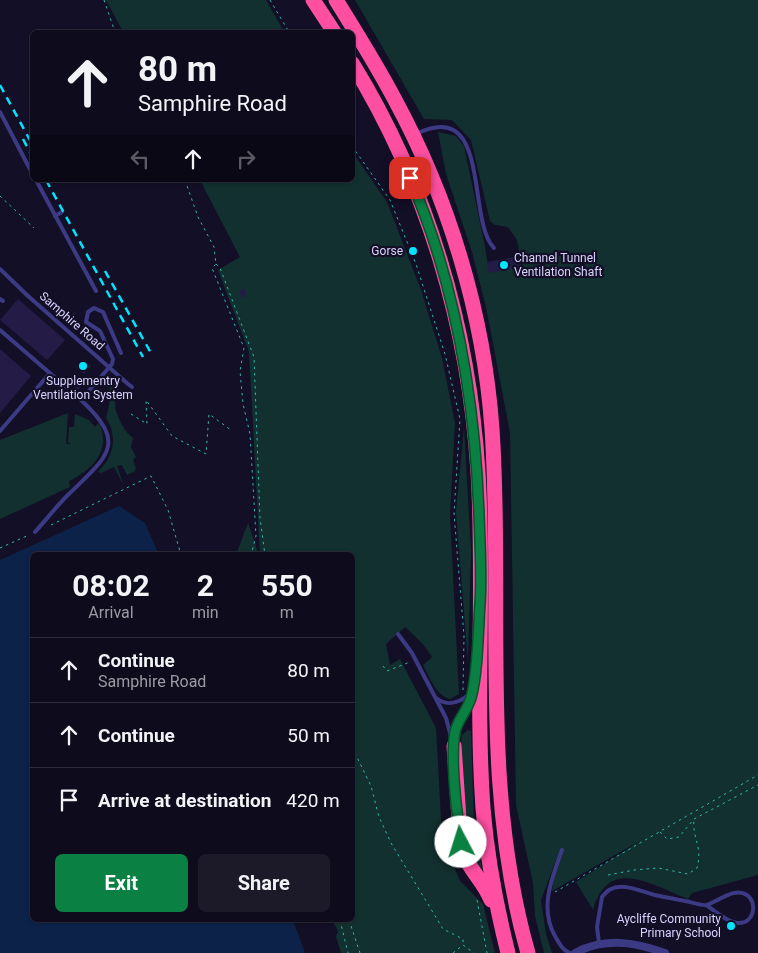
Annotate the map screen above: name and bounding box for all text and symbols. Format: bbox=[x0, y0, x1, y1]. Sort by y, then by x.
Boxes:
text: 80 m bbox=[138, 49, 217, 90]
icon: ahead bbox=[55, 50, 120, 115]
text: Samphire Road bbox=[138, 91, 287, 116]
icon: left bbox=[126, 145, 154, 173]
icon: ahead bbox=[179, 145, 207, 173]
icon: right bbox=[232, 145, 260, 173]
pin bbox=[389, 157, 431, 199]
icon: arrive bbox=[396, 164, 424, 192]
place label: Gorse bbox=[371, 244, 403, 258]
marker: Gorse bbox=[407, 245, 419, 257]
place label: Channel Tunnel Ventilation Shaft bbox=[514, 251, 602, 279]
marker: Channel Tunnel Ventilation Shaft bbox=[498, 259, 510, 271]
street label: Samphire Road bbox=[37, 289, 107, 353]
marker: Supplementry Ventilation System bbox=[77, 360, 89, 372]
place label: Supplementry Ventilation System bbox=[33, 374, 133, 402]
text: 08:02 bbox=[72, 568, 150, 603]
text: 2 bbox=[197, 568, 214, 603]
text: 550 bbox=[261, 568, 313, 603]
text: Arrival bbox=[88, 603, 134, 622]
text: min bbox=[192, 603, 219, 622]
text: m bbox=[280, 603, 294, 622]
text: Continue bbox=[98, 649, 175, 672]
icon: ahead bbox=[55, 656, 83, 684]
text: 80 m bbox=[287, 659, 330, 682]
text: Samphire Road bbox=[98, 672, 206, 691]
icon: ahead bbox=[55, 721, 83, 749]
text: Continue bbox=[98, 724, 175, 747]
text: 50 m bbox=[287, 724, 330, 747]
icon: arrive bbox=[55, 786, 83, 814]
text: Arrive at destination bbox=[98, 789, 271, 812]
text: 420 m bbox=[286, 789, 340, 812]
position arrow bbox=[434, 815, 486, 867]
button: Exit bbox=[55, 854, 188, 912]
button: Share bbox=[198, 854, 330, 912]
place label: Aycliffe Community Primary School bbox=[617, 912, 721, 940]
marker: Aycliffe Community Primary School bbox=[725, 920, 737, 932]

